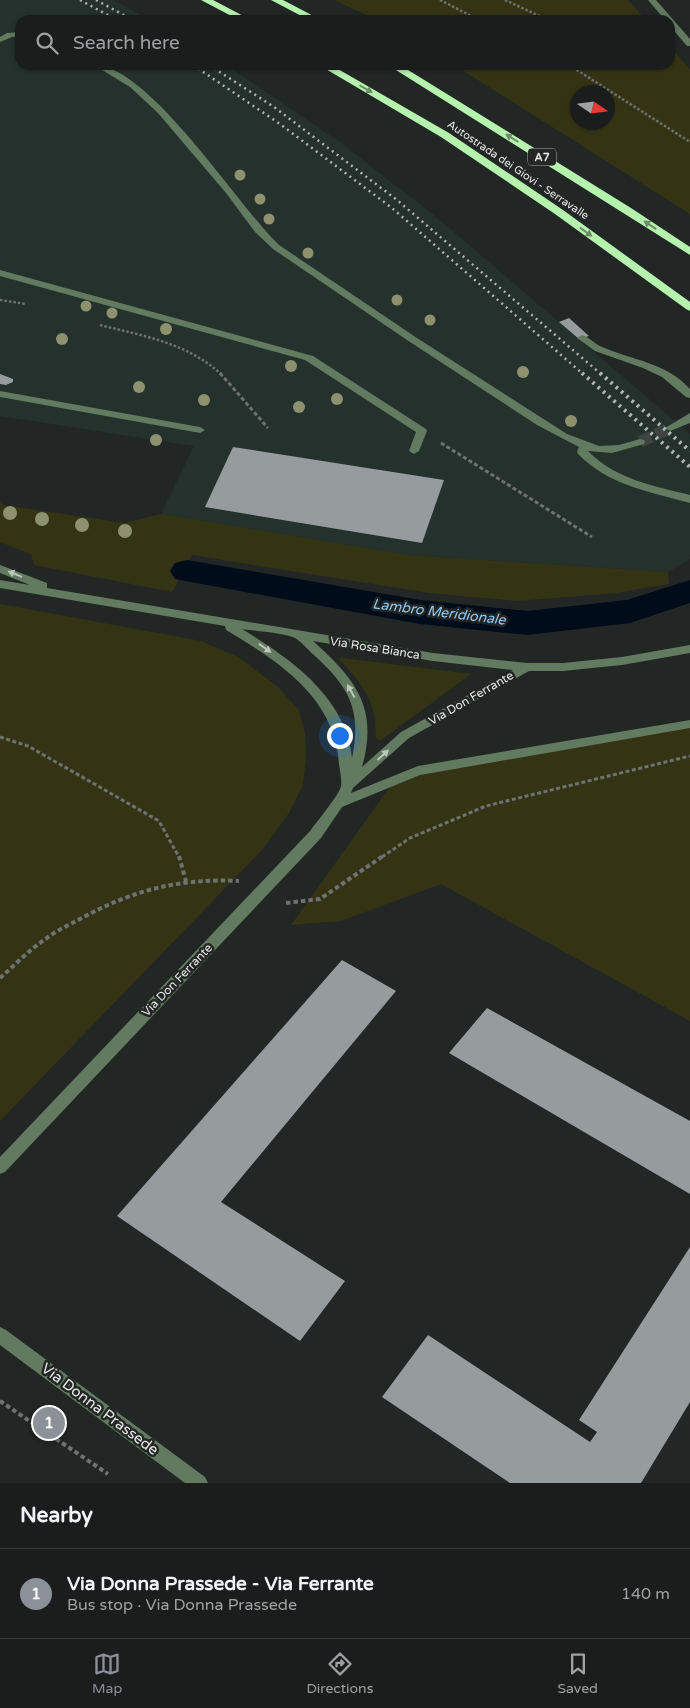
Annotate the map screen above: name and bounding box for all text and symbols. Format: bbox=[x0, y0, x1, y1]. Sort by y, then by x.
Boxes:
search box bbox=[15, 15, 675, 70]
icon: search bbox=[33, 29, 61, 57]
text: Search here bbox=[73, 32, 180, 54]
one-way arrow bbox=[360, 85, 373, 94]
north arrow bbox=[570, 85, 615, 130]
street label: Autostrada dei Giovi - Serravalle bbox=[445, 118, 591, 222]
one-way arrow bbox=[506, 133, 519, 143]
road number: A7 bbox=[528, 148, 556, 166]
one-way arrow bbox=[643, 220, 656, 230]
one-way arrow bbox=[579, 226, 592, 237]
one-way arrow bbox=[7, 570, 22, 578]
water label: Lambro Meridionale bbox=[372, 595, 507, 629]
street label: Via Rosa Bianca bbox=[329, 634, 421, 662]
one-way arrow bbox=[258, 644, 272, 653]
street label: Via Don Ferrante bbox=[426, 668, 516, 728]
one-way arrow bbox=[347, 683, 355, 698]
your location bbox=[327, 723, 353, 749]
one-way arrow bbox=[376, 749, 388, 761]
street label: Via Don Ferrante bbox=[139, 941, 215, 1019]
street label: Via Donna Prassede bbox=[38, 1359, 162, 1459]
pin: 1 bbox=[33, 1404, 65, 1442]
text: Nearby bbox=[20, 1503, 93, 1528]
text: Via Donna Prassede - Via Ferrante bbox=[67, 1573, 374, 1595]
text: 1 bbox=[31, 1584, 41, 1604]
text: 140 m bbox=[621, 1584, 670, 1604]
text: Bus stop · Via Donna Prassede bbox=[67, 1595, 297, 1615]
tab: Map bbox=[92, 1650, 122, 1697]
tab: Directions bbox=[306, 1650, 373, 1697]
tab: Saved bbox=[557, 1650, 598, 1697]

